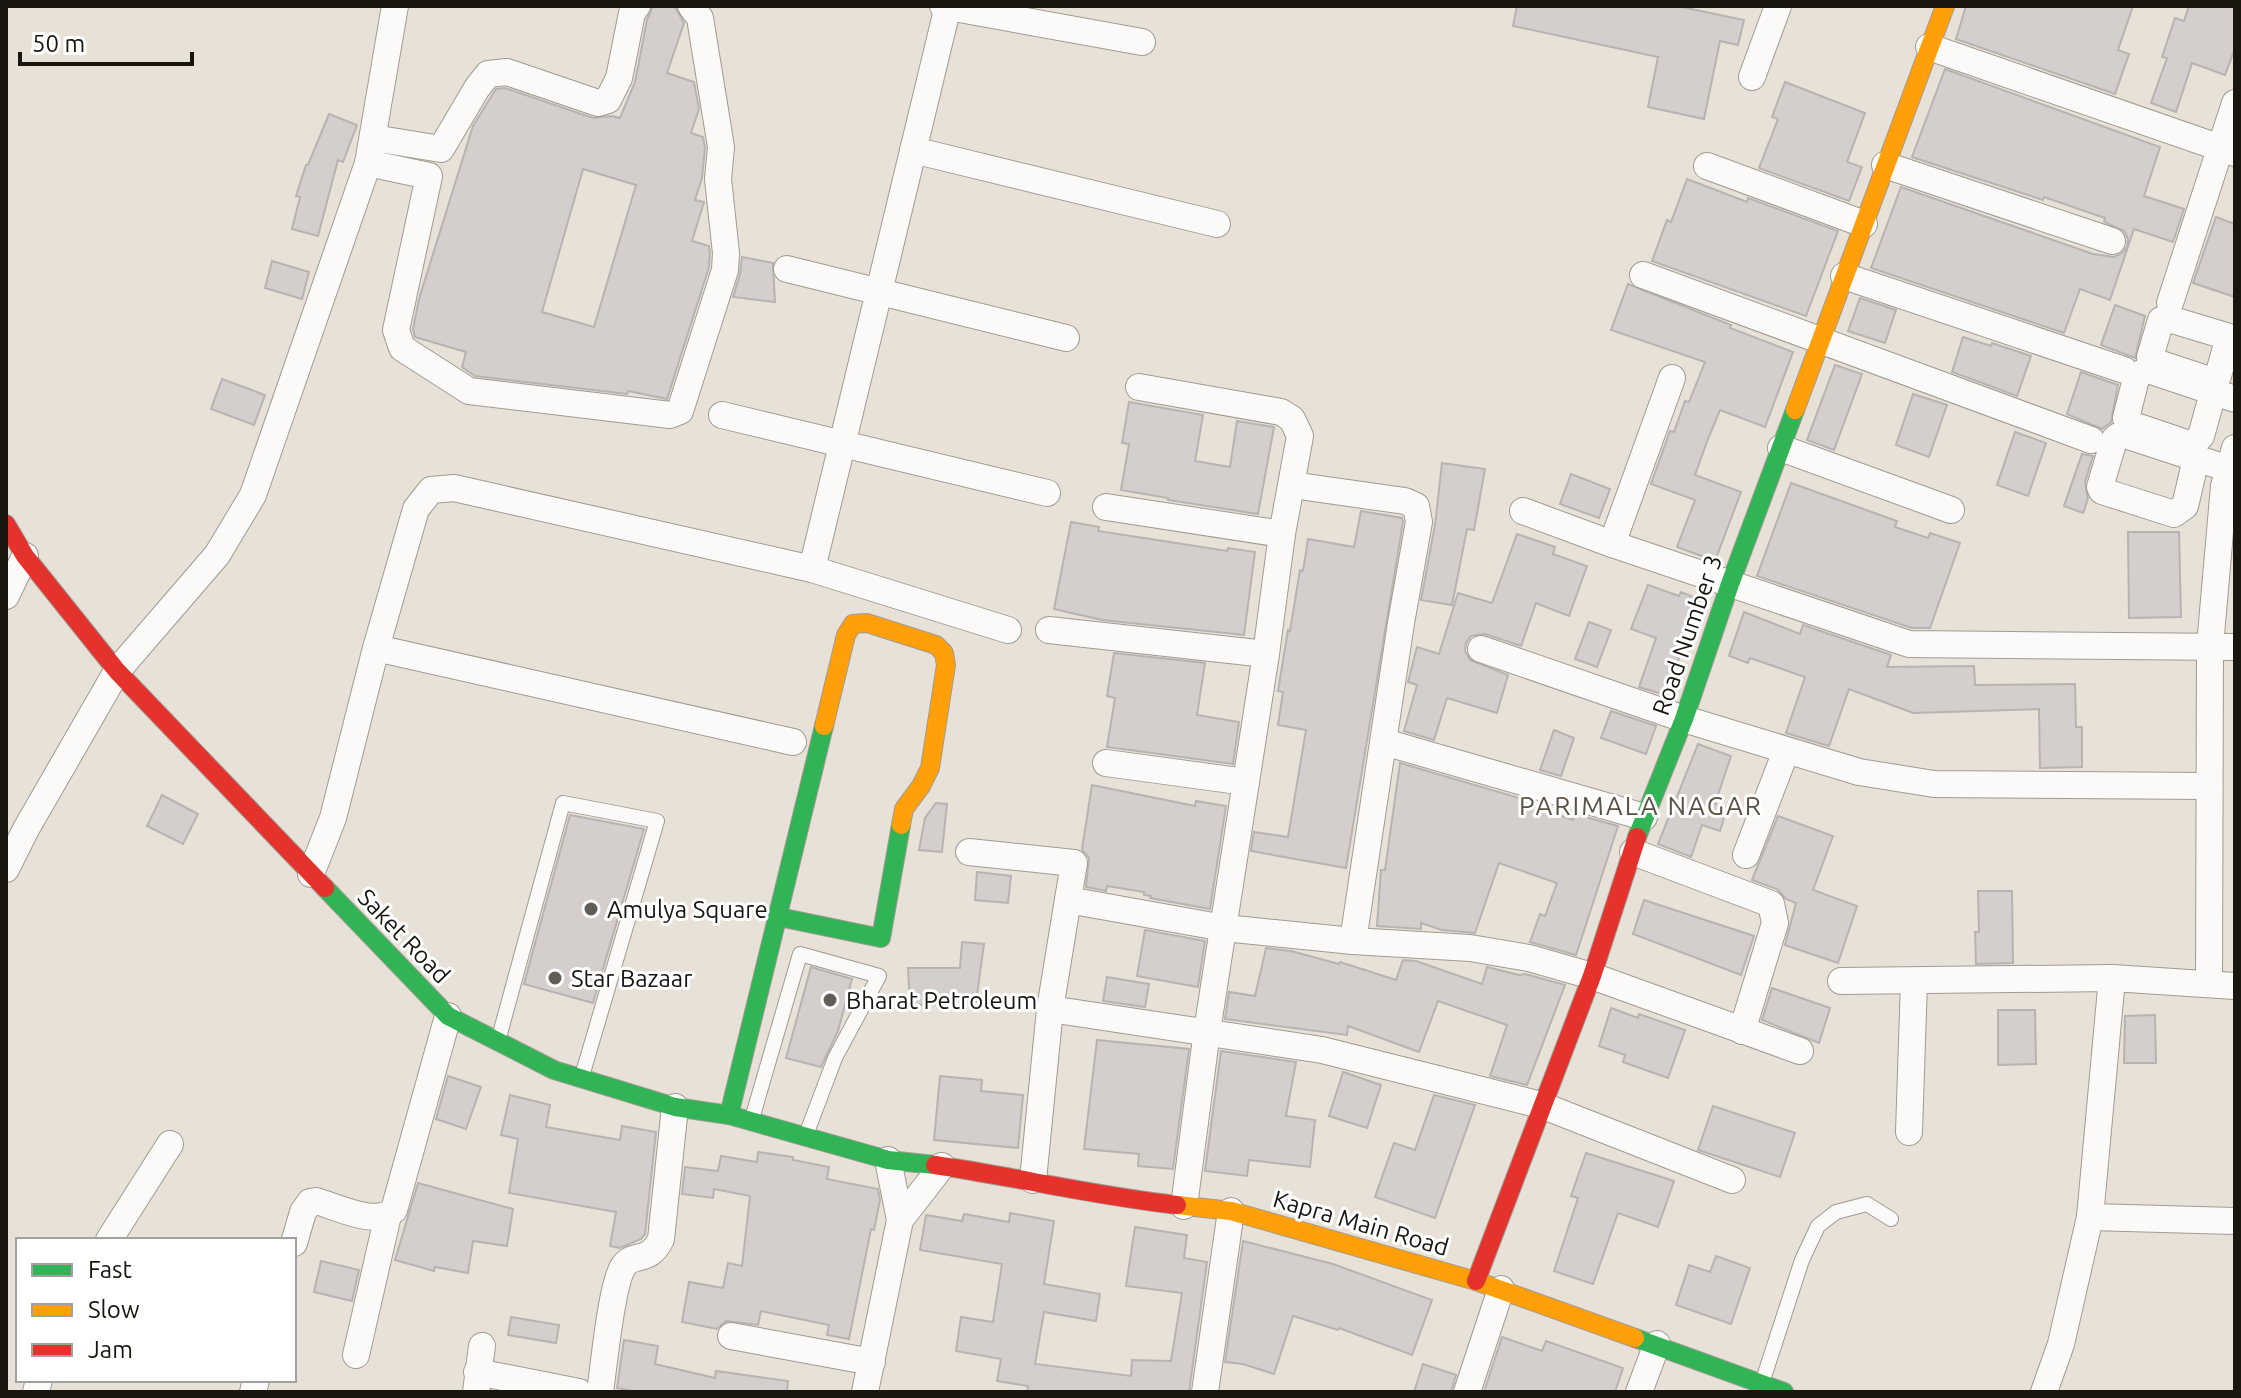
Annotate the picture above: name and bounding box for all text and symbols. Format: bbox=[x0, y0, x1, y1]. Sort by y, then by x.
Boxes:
scale bar bbox=[20, 16, 192, 66]
text: 50 m bbox=[32, 30, 85, 57]
street label: Road Number 3 bbox=[1647, 551, 1727, 719]
district label: PARIMALA NAGAR bbox=[1519, 791, 1763, 820]
street label: Saket Road bbox=[353, 883, 455, 989]
place label: Amulya Square bbox=[607, 896, 768, 923]
marker: Amulya Square bbox=[582, 900, 600, 918]
place label: Star Bazaar bbox=[571, 965, 692, 992]
marker: Star Bazaar bbox=[546, 969, 564, 987]
place label: Bharat Petroleum bbox=[846, 987, 1037, 1014]
marker: Bharat Petroleum bbox=[821, 991, 839, 1009]
street label: Kapra Main Road bbox=[1270, 1185, 1452, 1261]
legend bbox=[16, 1238, 296, 1382]
text: Fast bbox=[88, 1256, 132, 1283]
text: Slow bbox=[88, 1296, 140, 1323]
text: Jam bbox=[88, 1336, 133, 1363]

